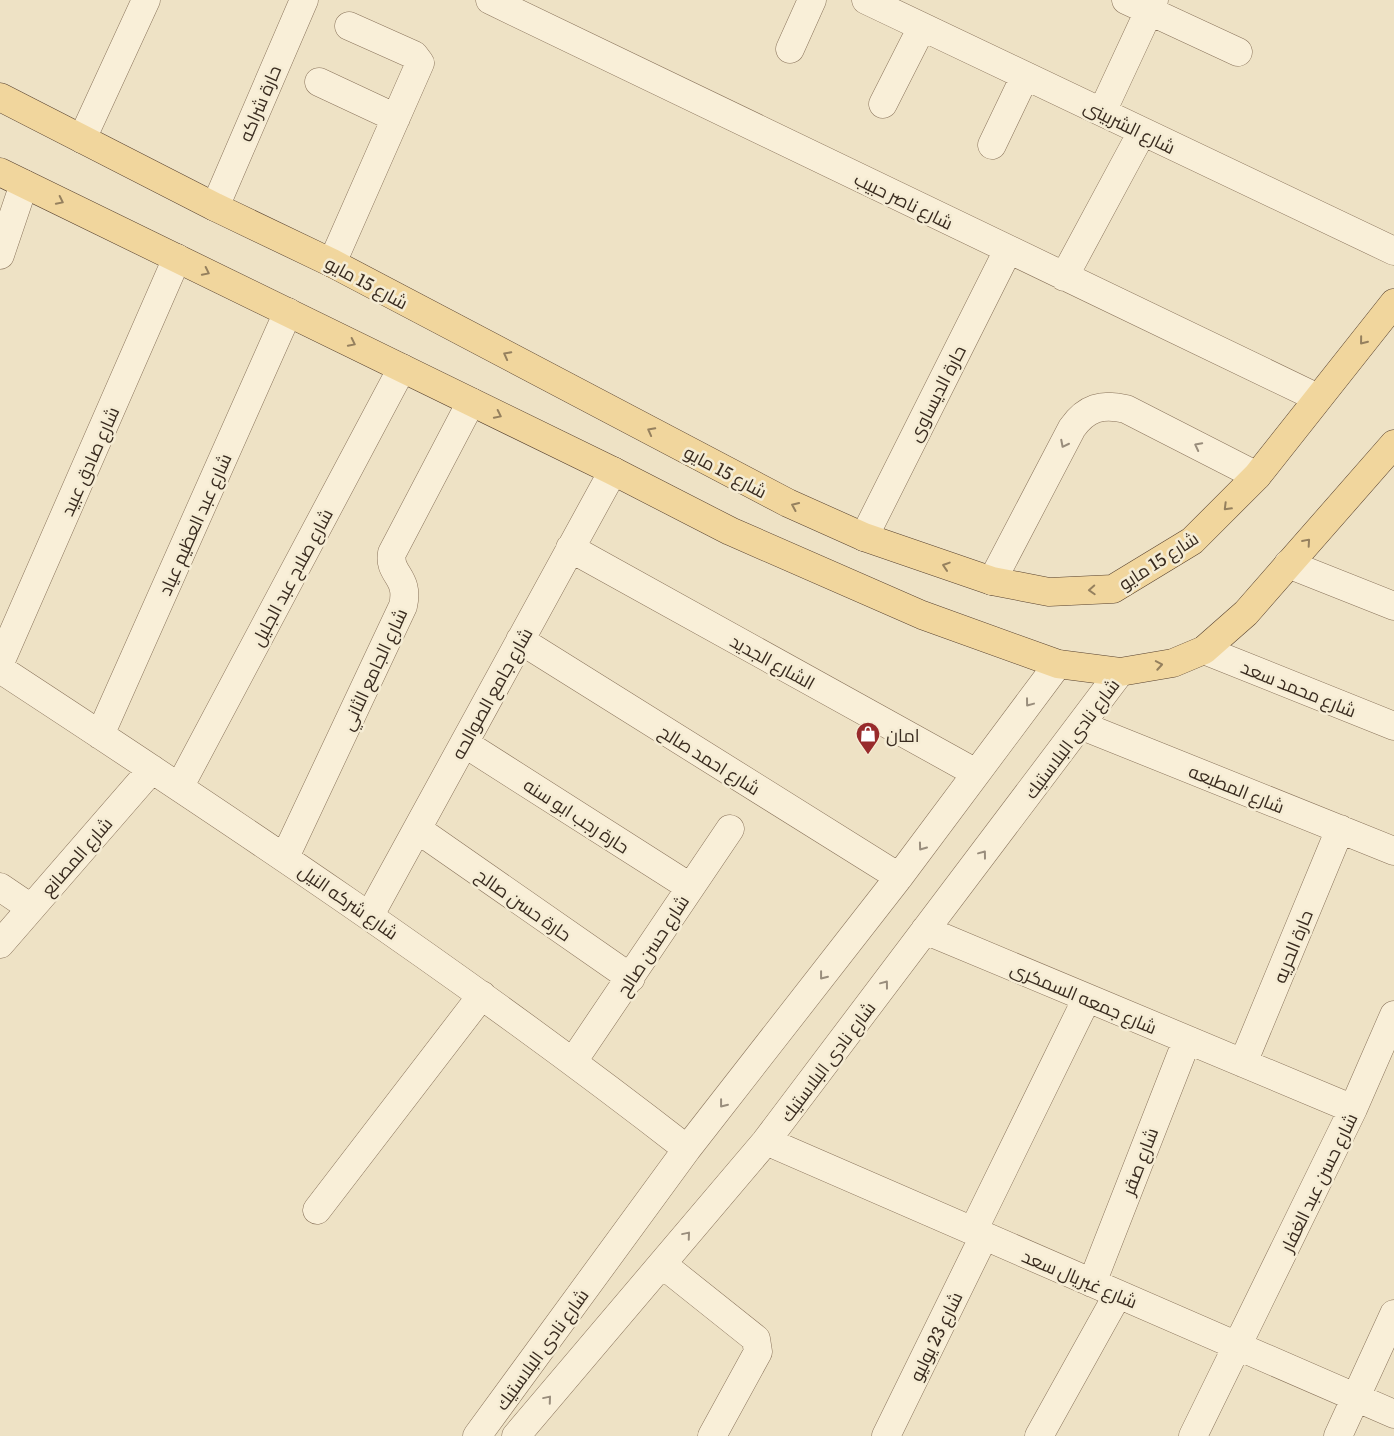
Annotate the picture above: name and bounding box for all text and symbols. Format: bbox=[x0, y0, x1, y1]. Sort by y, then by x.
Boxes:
street label: حارة شراكه bbox=[231, 61, 287, 145]
street label: شارع الشربينى bbox=[1080, 92, 1180, 160]
street label: شارع ناصر حبيب bbox=[850, 164, 958, 236]
one-way arrow bbox=[54, 195, 63, 205]
street label: شارع 15 مايو bbox=[321, 249, 413, 315]
one-way arrow bbox=[201, 266, 210, 276]
one-way arrow bbox=[1361, 335, 1369, 344]
one-way arrow bbox=[347, 337, 356, 347]
street label: حارة الديساوى bbox=[900, 340, 972, 446]
one-way arrow bbox=[503, 351, 512, 361]
street label: شارع صادق عبيد bbox=[53, 402, 125, 520]
one-way arrow bbox=[493, 409, 502, 419]
one-way arrow bbox=[647, 427, 656, 437]
street label: شارع 15 مايو bbox=[680, 438, 772, 504]
one-way arrow bbox=[1060, 439, 1070, 448]
one-way arrow bbox=[1195, 442, 1204, 452]
street label: شارع عبد العظيم عياد bbox=[151, 449, 237, 599]
one-way arrow bbox=[1224, 501, 1233, 510]
one-way arrow bbox=[791, 502, 800, 513]
street label: شارع صلاح عبد الجليل bbox=[243, 503, 339, 651]
street label: شارع 15 مايو bbox=[1113, 524, 1203, 596]
one-way arrow bbox=[1301, 539, 1310, 548]
one-way arrow bbox=[942, 562, 951, 572]
one-way arrow bbox=[1088, 585, 1096, 596]
street label: شارع الجامع الثاني bbox=[333, 603, 415, 735]
street label: شارع جامع الصوالحه bbox=[444, 622, 538, 764]
street label: الشارع الجديد bbox=[726, 627, 820, 695]
street label: شارع محمد سعد bbox=[1237, 653, 1361, 723]
one-way arrow bbox=[1154, 661, 1163, 671]
street label: شارع نادى البلاستيك bbox=[1017, 672, 1125, 804]
one-way arrow bbox=[1026, 697, 1035, 707]
street label: شارع احمد صالح bbox=[654, 717, 766, 801]
shop icon: امان bbox=[855, 721, 881, 755]
place label: امان bbox=[886, 721, 920, 748]
street label: شارع المطبعه bbox=[1185, 757, 1289, 819]
street label: حارة رجب ابو سنه bbox=[519, 771, 635, 859]
street label: شارع المصانع bbox=[34, 810, 118, 902]
one-way arrow bbox=[919, 841, 927, 850]
one-way arrow bbox=[977, 850, 986, 860]
street label: شارع شركه النيل bbox=[293, 856, 405, 946]
street label: حارة حسن صالح bbox=[470, 861, 578, 947]
street label: شارع حسن صالح bbox=[609, 889, 695, 1001]
street label: حارة الحريه bbox=[1265, 905, 1319, 987]
street label: شارع جمعه السمكرى bbox=[1007, 954, 1161, 1040]
one-way arrow bbox=[820, 970, 828, 979]
one-way arrow bbox=[879, 980, 888, 990]
street label: شارع نادى البلاستيك bbox=[773, 995, 881, 1127]
one-way arrow bbox=[720, 1098, 728, 1107]
street label: شارع حسن عبد الغفار bbox=[1272, 1108, 1363, 1257]
street label: شارع صقر bbox=[1113, 1123, 1164, 1200]
one-way arrow bbox=[681, 1232, 689, 1241]
street label: شارع غبريال سعد bbox=[1018, 1242, 1142, 1314]
street label: شارع نادى البلاستيك bbox=[488, 1283, 594, 1415]
street label: شارع 23 يوليو bbox=[902, 1287, 968, 1385]
one-way arrow bbox=[542, 1396, 550, 1405]

